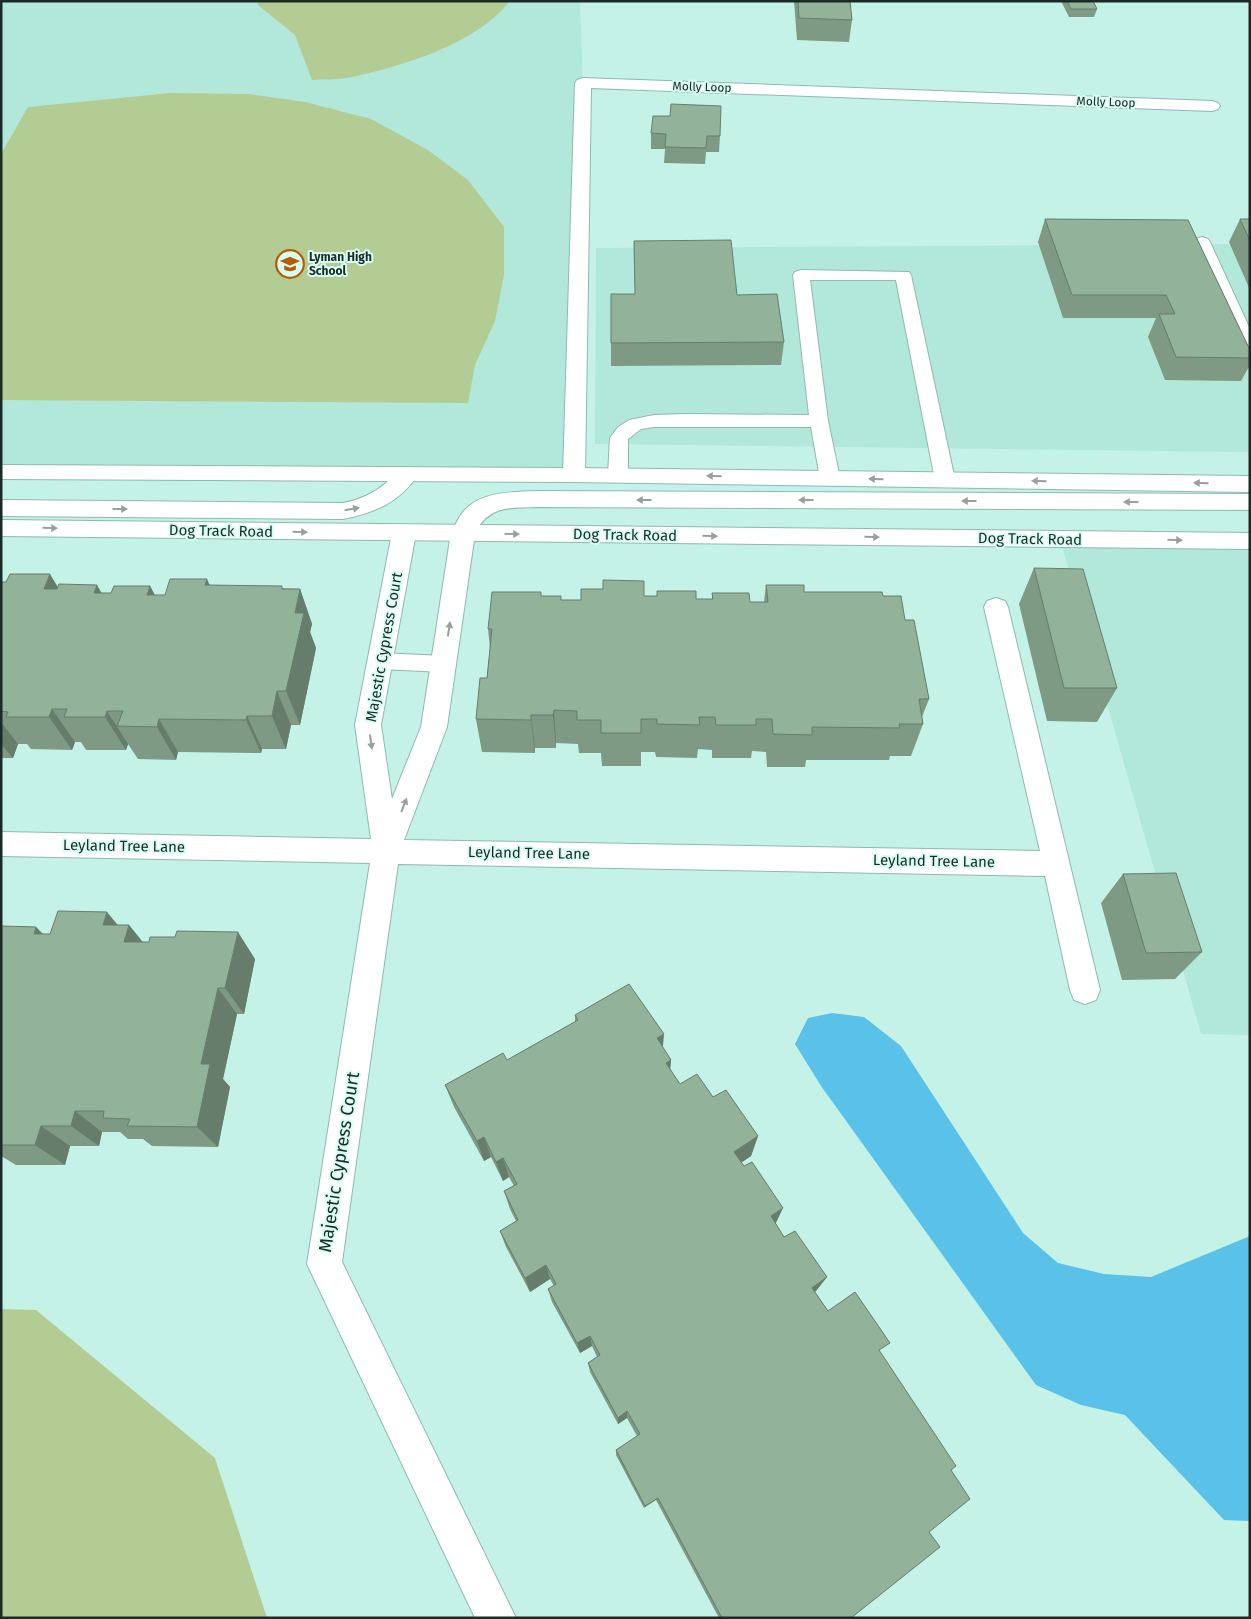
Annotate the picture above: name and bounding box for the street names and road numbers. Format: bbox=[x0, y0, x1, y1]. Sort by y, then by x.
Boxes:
street label: Molly Loop bbox=[672, 79, 732, 95]
street label: Molly Loop bbox=[1076, 94, 1136, 110]
street label: Dog Track Road bbox=[169, 521, 273, 541]
street label: Dog Track Road bbox=[573, 525, 677, 545]
street label: Dog Track Road bbox=[978, 529, 1082, 549]
street label: Majestic Cypress Court bbox=[362, 570, 406, 723]
street label: Leyland Tree Lane bbox=[63, 836, 185, 856]
street label: Leyland Tree Lane bbox=[468, 843, 590, 863]
street label: Leyland Tree Lane bbox=[873, 851, 995, 871]
street label: Majestic Cypress Court bbox=[314, 1070, 364, 1254]

